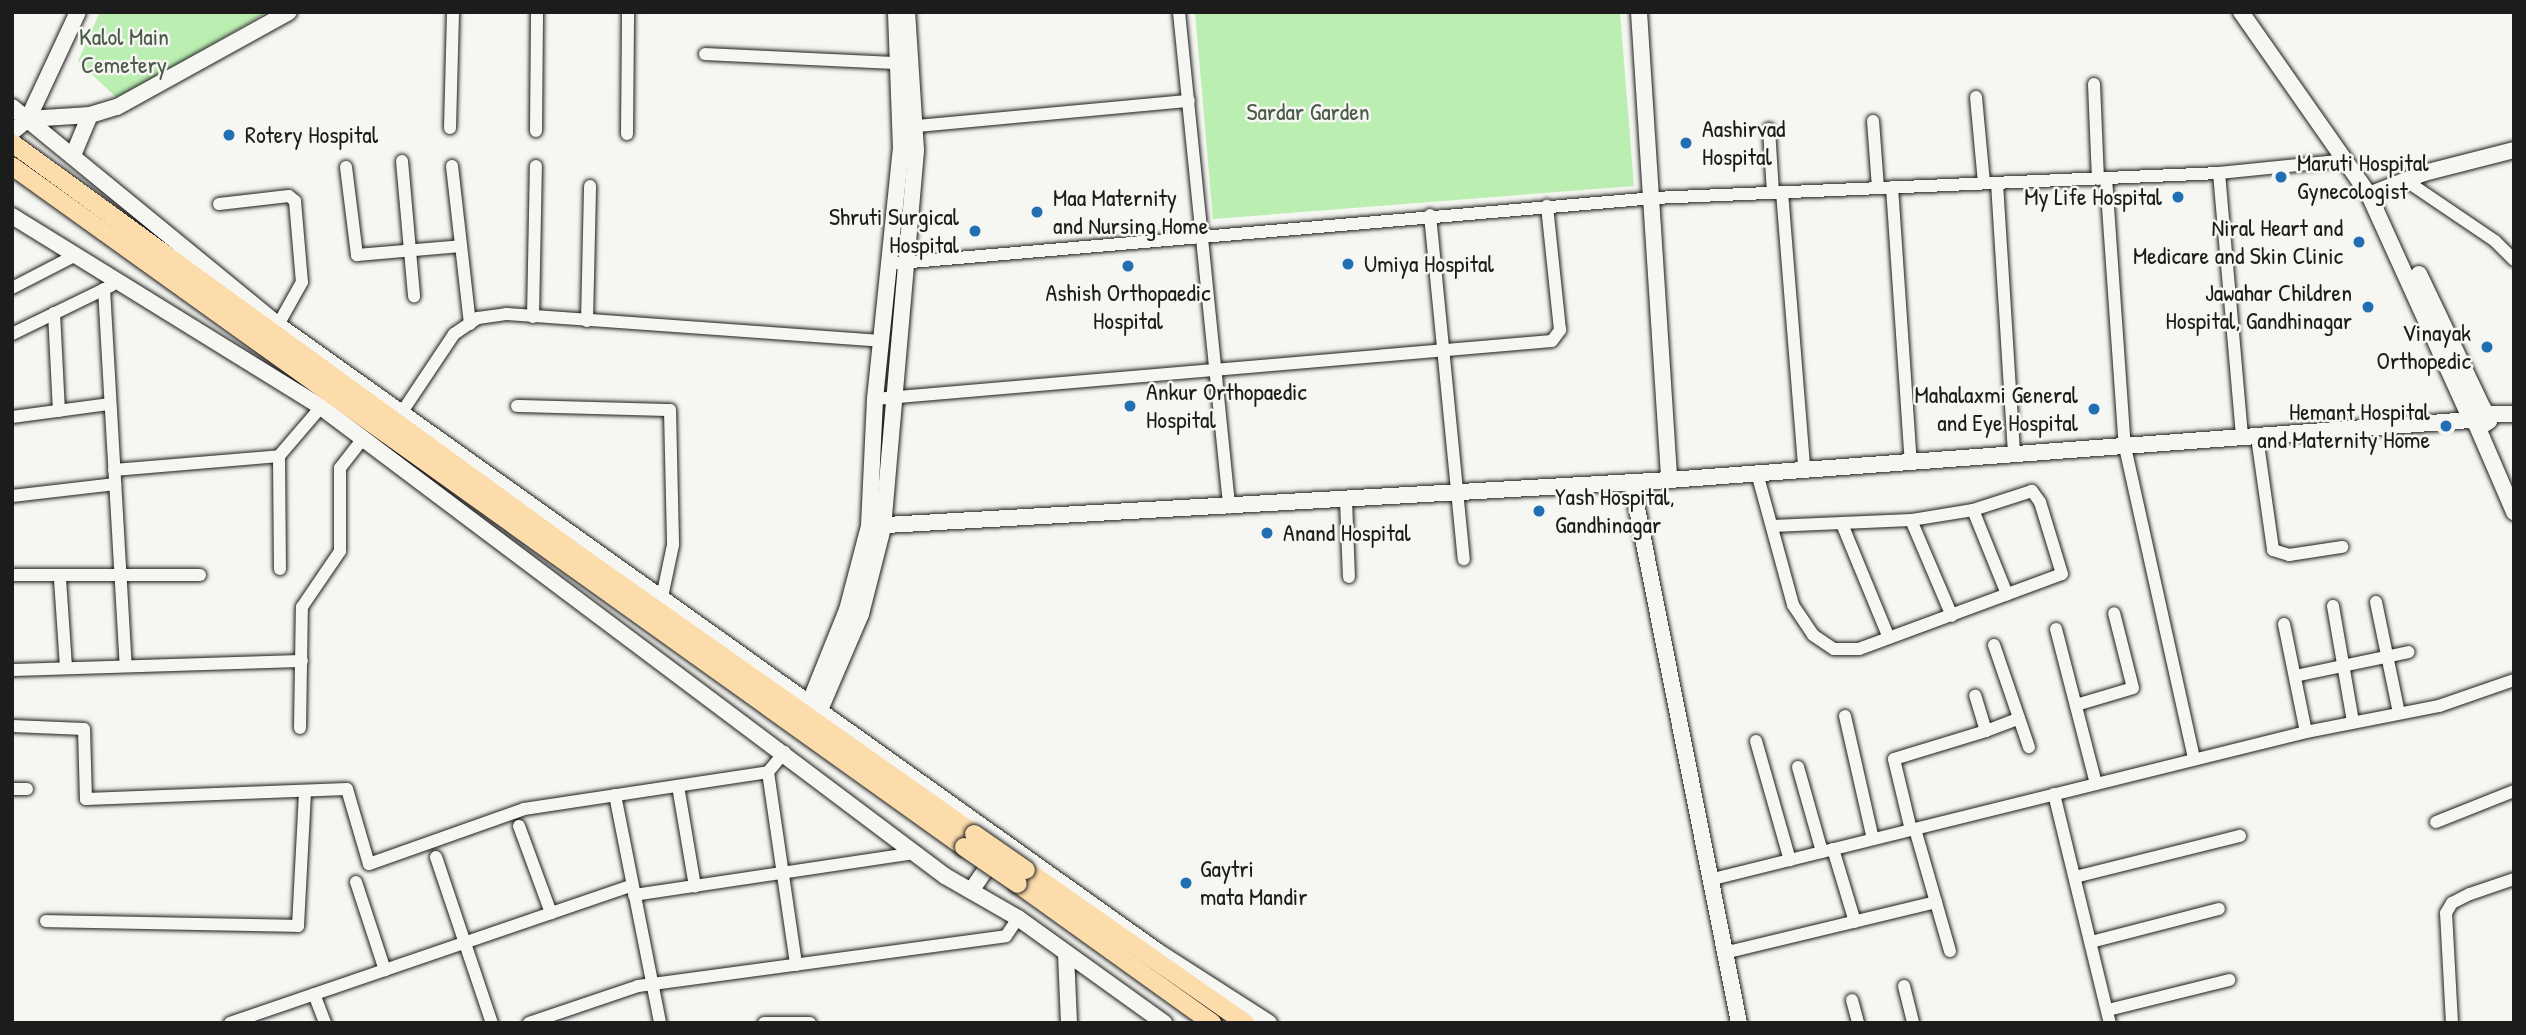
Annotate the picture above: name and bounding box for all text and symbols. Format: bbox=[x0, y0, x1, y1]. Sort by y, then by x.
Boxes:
park label: Kalol Main Cemetery bbox=[79, 23, 169, 79]
park label: Sardar Garden bbox=[1246, 98, 1370, 126]
place label: Aashirvad Hospital bbox=[1702, 115, 1785, 171]
place label: Rotery Hospital bbox=[245, 121, 378, 149]
marker: Rotery Hospital bbox=[219, 125, 239, 145]
marker: Aashirvad Hospital bbox=[1676, 133, 1696, 153]
place label: Maruti Hospital Gynecologist bbox=[2297, 149, 2429, 205]
marker: Maruti Hospital Gynecologist bbox=[2271, 167, 2291, 187]
place label: My Life Hospital bbox=[2024, 183, 2162, 211]
place label: Maa Maternity and Nursing Home bbox=[1053, 184, 1208, 240]
marker: My Life Hospital bbox=[2168, 187, 2188, 207]
marker: Maa Maternity and Nursing Home bbox=[1027, 202, 1047, 222]
place label: Shruti Surgical Hospital bbox=[829, 203, 959, 259]
place label: Niral Heart and Medicare and Skin Clinic bbox=[2133, 214, 2343, 270]
marker: Shruti Surgical Hospital bbox=[965, 221, 985, 241]
marker: Niral Heart and Medicare and Skin Clinic bbox=[2349, 232, 2369, 252]
place label: Umiya Hospital bbox=[1364, 250, 1494, 278]
marker: Umiya Hospital bbox=[1338, 254, 1358, 274]
marker: Ashish Orthopaedic Hospital bbox=[1118, 256, 1138, 276]
place label: Ashish Orthopaedic Hospital bbox=[1045, 279, 1211, 335]
place label: Jawahar Children Hospital, Gandhinagar bbox=[2166, 279, 2352, 335]
marker: Jawahar Children Hospital, Gandhinagar bbox=[2358, 297, 2378, 317]
place label: Vinayak Orthopedic bbox=[2377, 319, 2471, 375]
marker: Vinayak Orthopedic bbox=[2477, 337, 2497, 357]
place label: Ankur Orthopaedic Hospital bbox=[1146, 378, 1307, 434]
place label: Mahalaxmi General and Eye Hospital bbox=[1915, 381, 2078, 437]
marker: Ankur Orthopaedic Hospital bbox=[1120, 396, 1140, 416]
place label: Hemant Hospital and Maternity Home bbox=[2257, 398, 2430, 454]
marker: Mahalaxmi General and Eye Hospital bbox=[2084, 399, 2104, 419]
marker: Hemant Hospital and Maternity Home bbox=[2436, 416, 2456, 436]
place label: Yash Hospital, Gandhinagar bbox=[1555, 483, 1675, 539]
marker: Yash Hospital, Gandhinagar bbox=[1529, 501, 1549, 521]
place label: Anand Hospital bbox=[1283, 519, 1411, 547]
marker: Anand Hospital bbox=[1257, 523, 1277, 543]
place label: Gaytri mata Mandir bbox=[1200, 855, 1307, 911]
marker: Gaytri mata Mandir bbox=[1178, 875, 1194, 891]

